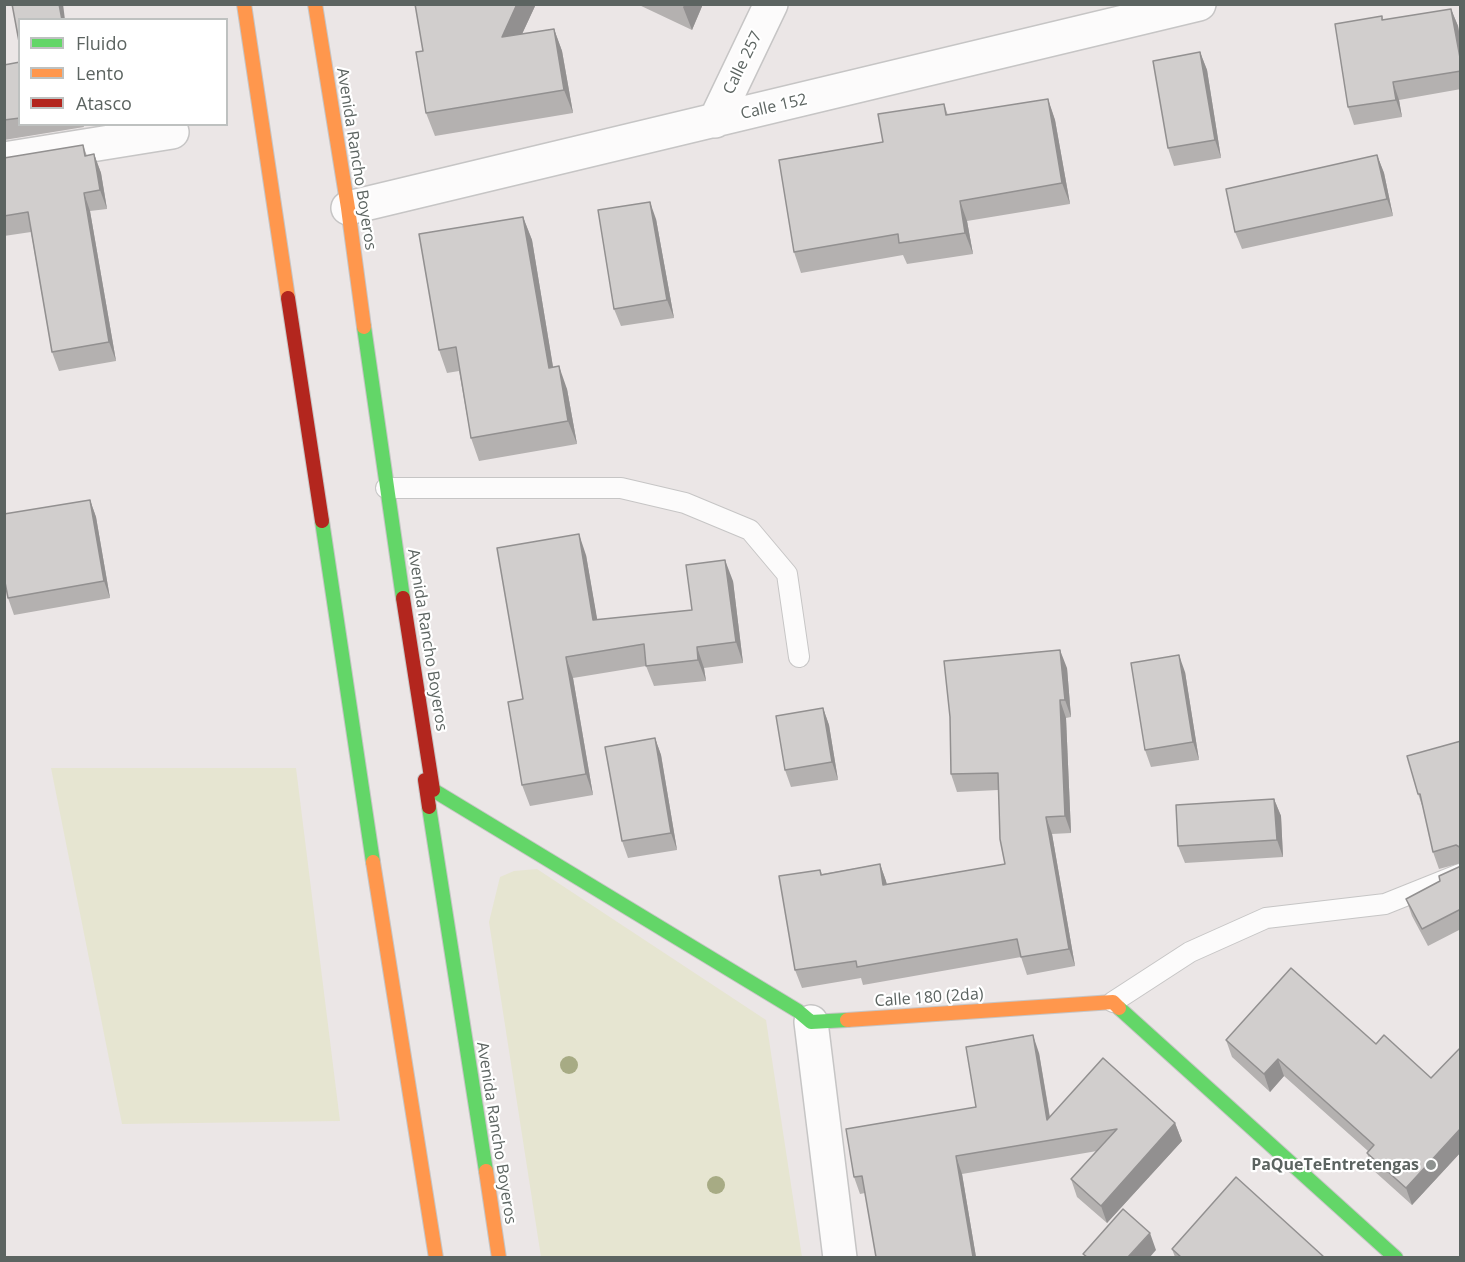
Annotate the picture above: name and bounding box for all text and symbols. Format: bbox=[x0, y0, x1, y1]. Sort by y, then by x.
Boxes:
legend bbox=[18, 18, 228, 126]
street label: Calle 257 bbox=[720, 28, 766, 98]
text: Fluido bbox=[76, 31, 127, 55]
text: Lento bbox=[76, 61, 124, 85]
street label: Avenida Rancho Boyeros bbox=[332, 66, 380, 252]
street label: Calle 152 bbox=[739, 90, 809, 124]
text: Atasco bbox=[76, 91, 132, 115]
street label: Avenida Rancho Boyeros bbox=[403, 547, 451, 733]
street label: Calle 180 (2da) bbox=[874, 985, 984, 1011]
street label: Avenida Rancho Boyeros bbox=[472, 1040, 520, 1226]
place label: PaQueTeEntretengas bbox=[1251, 1155, 1419, 1175]
marker: PaQueTeEntretengas bbox=[1424, 1158, 1438, 1172]

